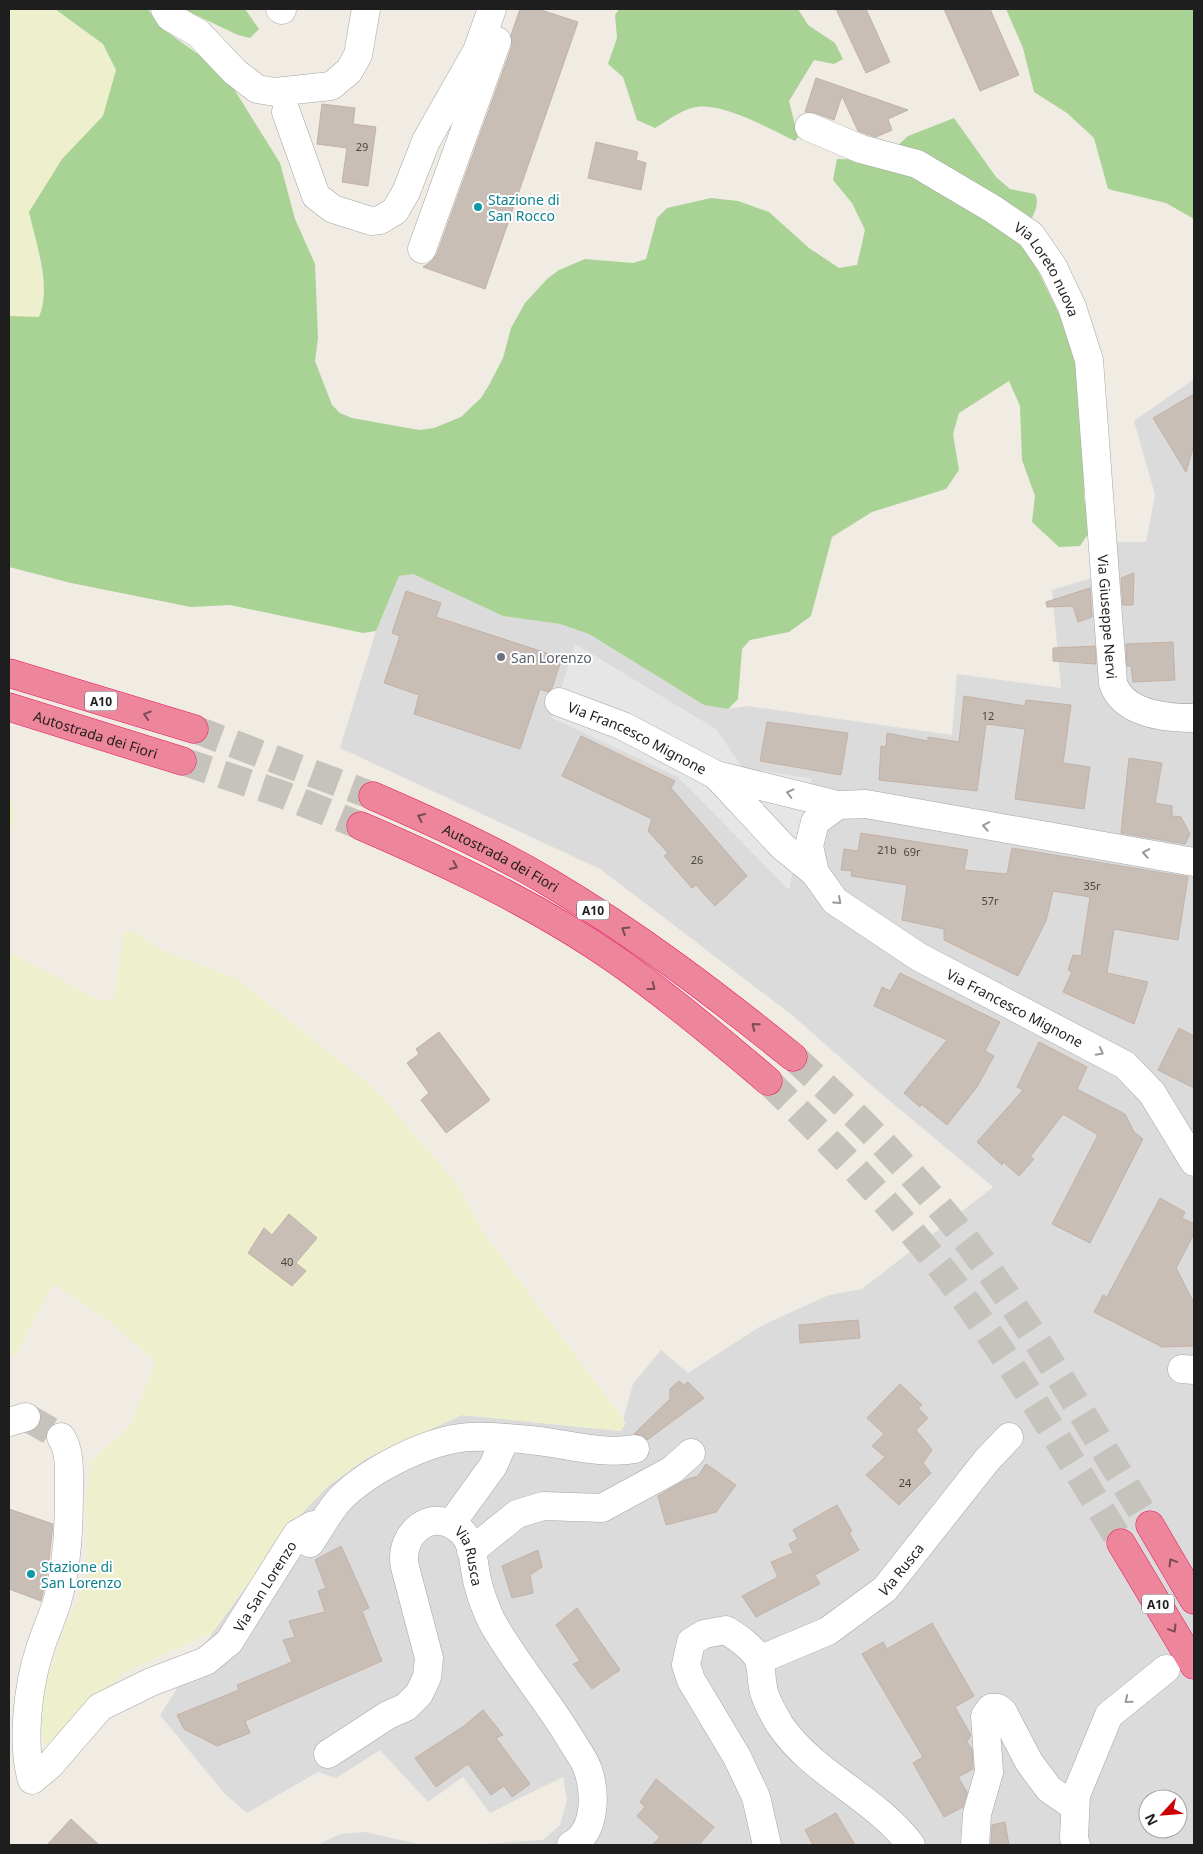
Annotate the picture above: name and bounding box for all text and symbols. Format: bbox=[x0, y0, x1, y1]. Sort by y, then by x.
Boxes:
house number: 29 bbox=[356, 139, 368, 154]
place label: Stazione di San Rocco bbox=[488, 190, 560, 225]
marker: Stazione di San Rocco bbox=[472, 201, 484, 213]
street label: Via Loreto nuova bbox=[1011, 217, 1084, 319]
street label: Via Giuseppe Nervi bbox=[1094, 554, 1122, 680]
place label: San Lorenzo bbox=[511, 648, 592, 667]
marker: San Lorenzo bbox=[495, 651, 507, 663]
road number: A10 bbox=[85, 691, 117, 710]
street label: Via Francesco Mignone bbox=[565, 697, 710, 778]
street label: Autostrada dei Fiori bbox=[31, 706, 160, 762]
house number: 12 bbox=[982, 708, 994, 723]
one-way arrow bbox=[143, 710, 152, 720]
one-way arrow bbox=[786, 788, 795, 799]
one-way arrow bbox=[417, 813, 426, 824]
street label: Autostrada dei Fiori bbox=[440, 819, 563, 896]
one-way arrow bbox=[982, 821, 990, 832]
house number: 21b bbox=[877, 842, 897, 857]
house number: 69r bbox=[903, 844, 921, 859]
one-way arrow bbox=[1142, 848, 1151, 858]
house number: 26 bbox=[691, 852, 703, 867]
one-way arrow bbox=[449, 860, 458, 871]
house number: 35r bbox=[1083, 878, 1101, 893]
house number: 57r bbox=[981, 893, 999, 908]
one-way arrow bbox=[832, 896, 841, 905]
road number: A10 bbox=[577, 900, 609, 920]
one-way arrow bbox=[621, 926, 630, 936]
street label: Via Francesco Mignone bbox=[944, 964, 1087, 1051]
one-way arrow bbox=[646, 981, 655, 989]
one-way arrow bbox=[752, 1024, 761, 1032]
one-way arrow bbox=[1094, 1046, 1103, 1056]
house number: 40 bbox=[281, 1254, 293, 1269]
house number: 24 bbox=[899, 1475, 912, 1490]
street label: Via Rusca bbox=[451, 1521, 488, 1588]
street label: Via San Lorenzo bbox=[228, 1537, 300, 1635]
street label: Via Rusca bbox=[875, 1539, 927, 1600]
place label: Stazione di San Lorenzo bbox=[41, 1557, 122, 1592]
one-way arrow bbox=[1169, 1559, 1179, 1568]
marker: Stazione di San Lorenzo bbox=[25, 1568, 37, 1580]
road number: A10 bbox=[1142, 1595, 1174, 1614]
one-way arrow bbox=[1167, 1624, 1177, 1633]
one-way arrow bbox=[1125, 1694, 1134, 1702]
north arrow bbox=[1138, 1789, 1188, 1839]
text: N bbox=[1140, 1811, 1162, 1829]

